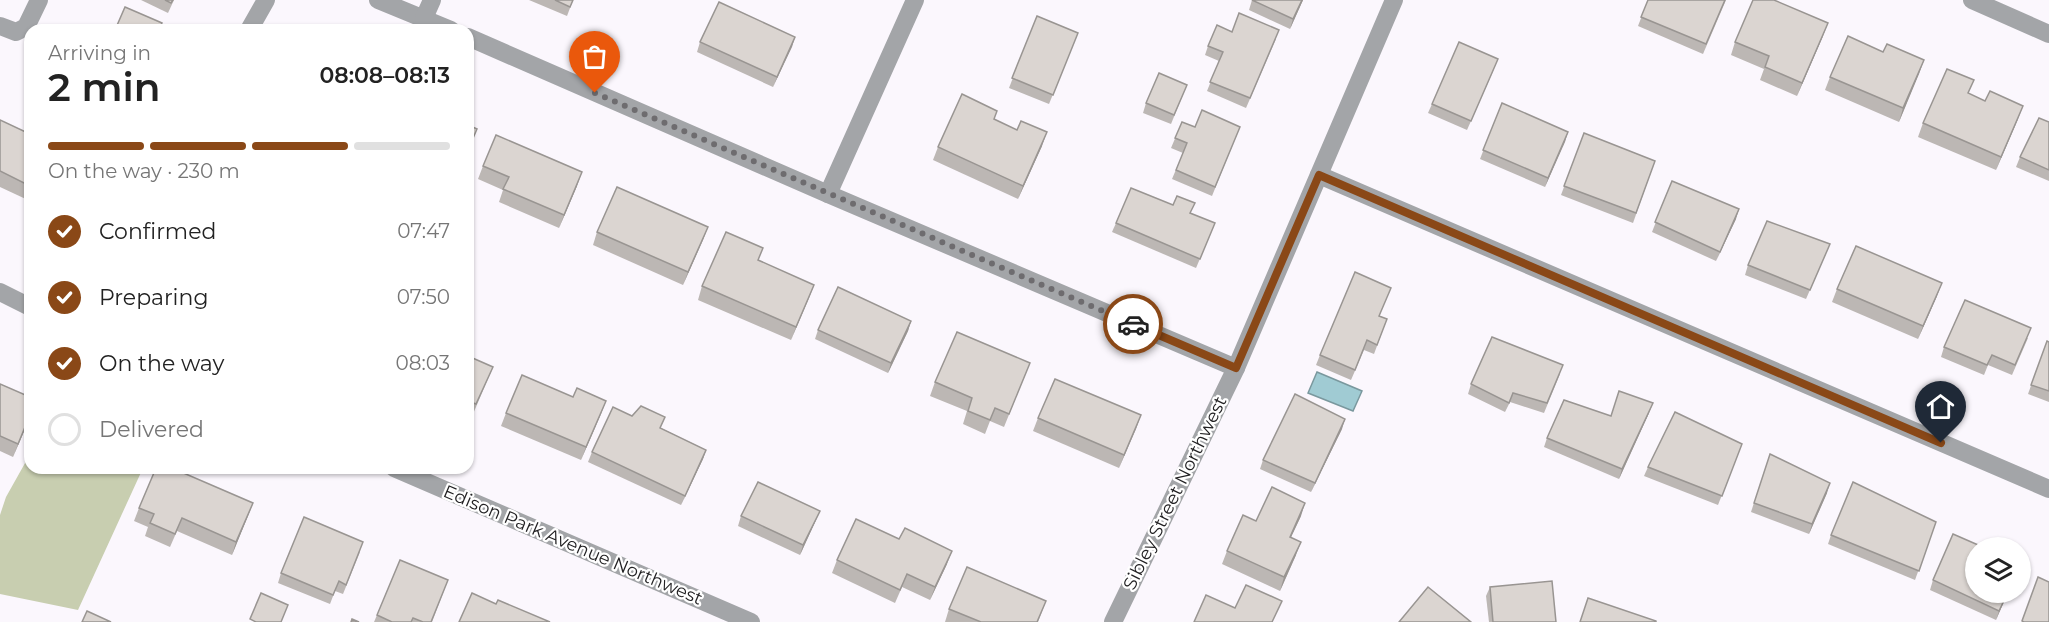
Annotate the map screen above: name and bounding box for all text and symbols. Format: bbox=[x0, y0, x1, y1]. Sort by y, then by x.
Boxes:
pin bbox=[569, 31, 620, 93]
icon: bag bbox=[578, 40, 611, 73]
text: Arriving in bbox=[48, 41, 151, 65]
text: 08:08–08:13 bbox=[320, 62, 450, 89]
text: 2 min bbox=[48, 63, 161, 111]
text: On the way · 230 m bbox=[48, 159, 240, 183]
icon: check bbox=[48, 215, 81, 248]
text: Confirmed bbox=[99, 218, 216, 245]
text: 07:47 bbox=[397, 219, 450, 243]
icon: check bbox=[48, 281, 81, 314]
text: Preparing bbox=[99, 284, 208, 311]
text: 07:50 bbox=[397, 285, 450, 309]
courier bbox=[1103, 294, 1163, 354]
icon: car bbox=[1117, 308, 1150, 341]
icon: check bbox=[48, 347, 81, 380]
text: On the way bbox=[99, 350, 224, 377]
text: 08:03 bbox=[395, 351, 450, 375]
pin bbox=[1915, 381, 1966, 443]
icon: home bbox=[1924, 390, 1957, 423]
street label: Sibley Street Northwest bbox=[1119, 393, 1231, 593]
text: Delivered bbox=[99, 416, 204, 443]
street label: Edison Park Avenue Northwest bbox=[440, 480, 706, 610]
map controls bbox=[1965, 537, 2031, 603]
button: layers bbox=[1965, 537, 2031, 603]

